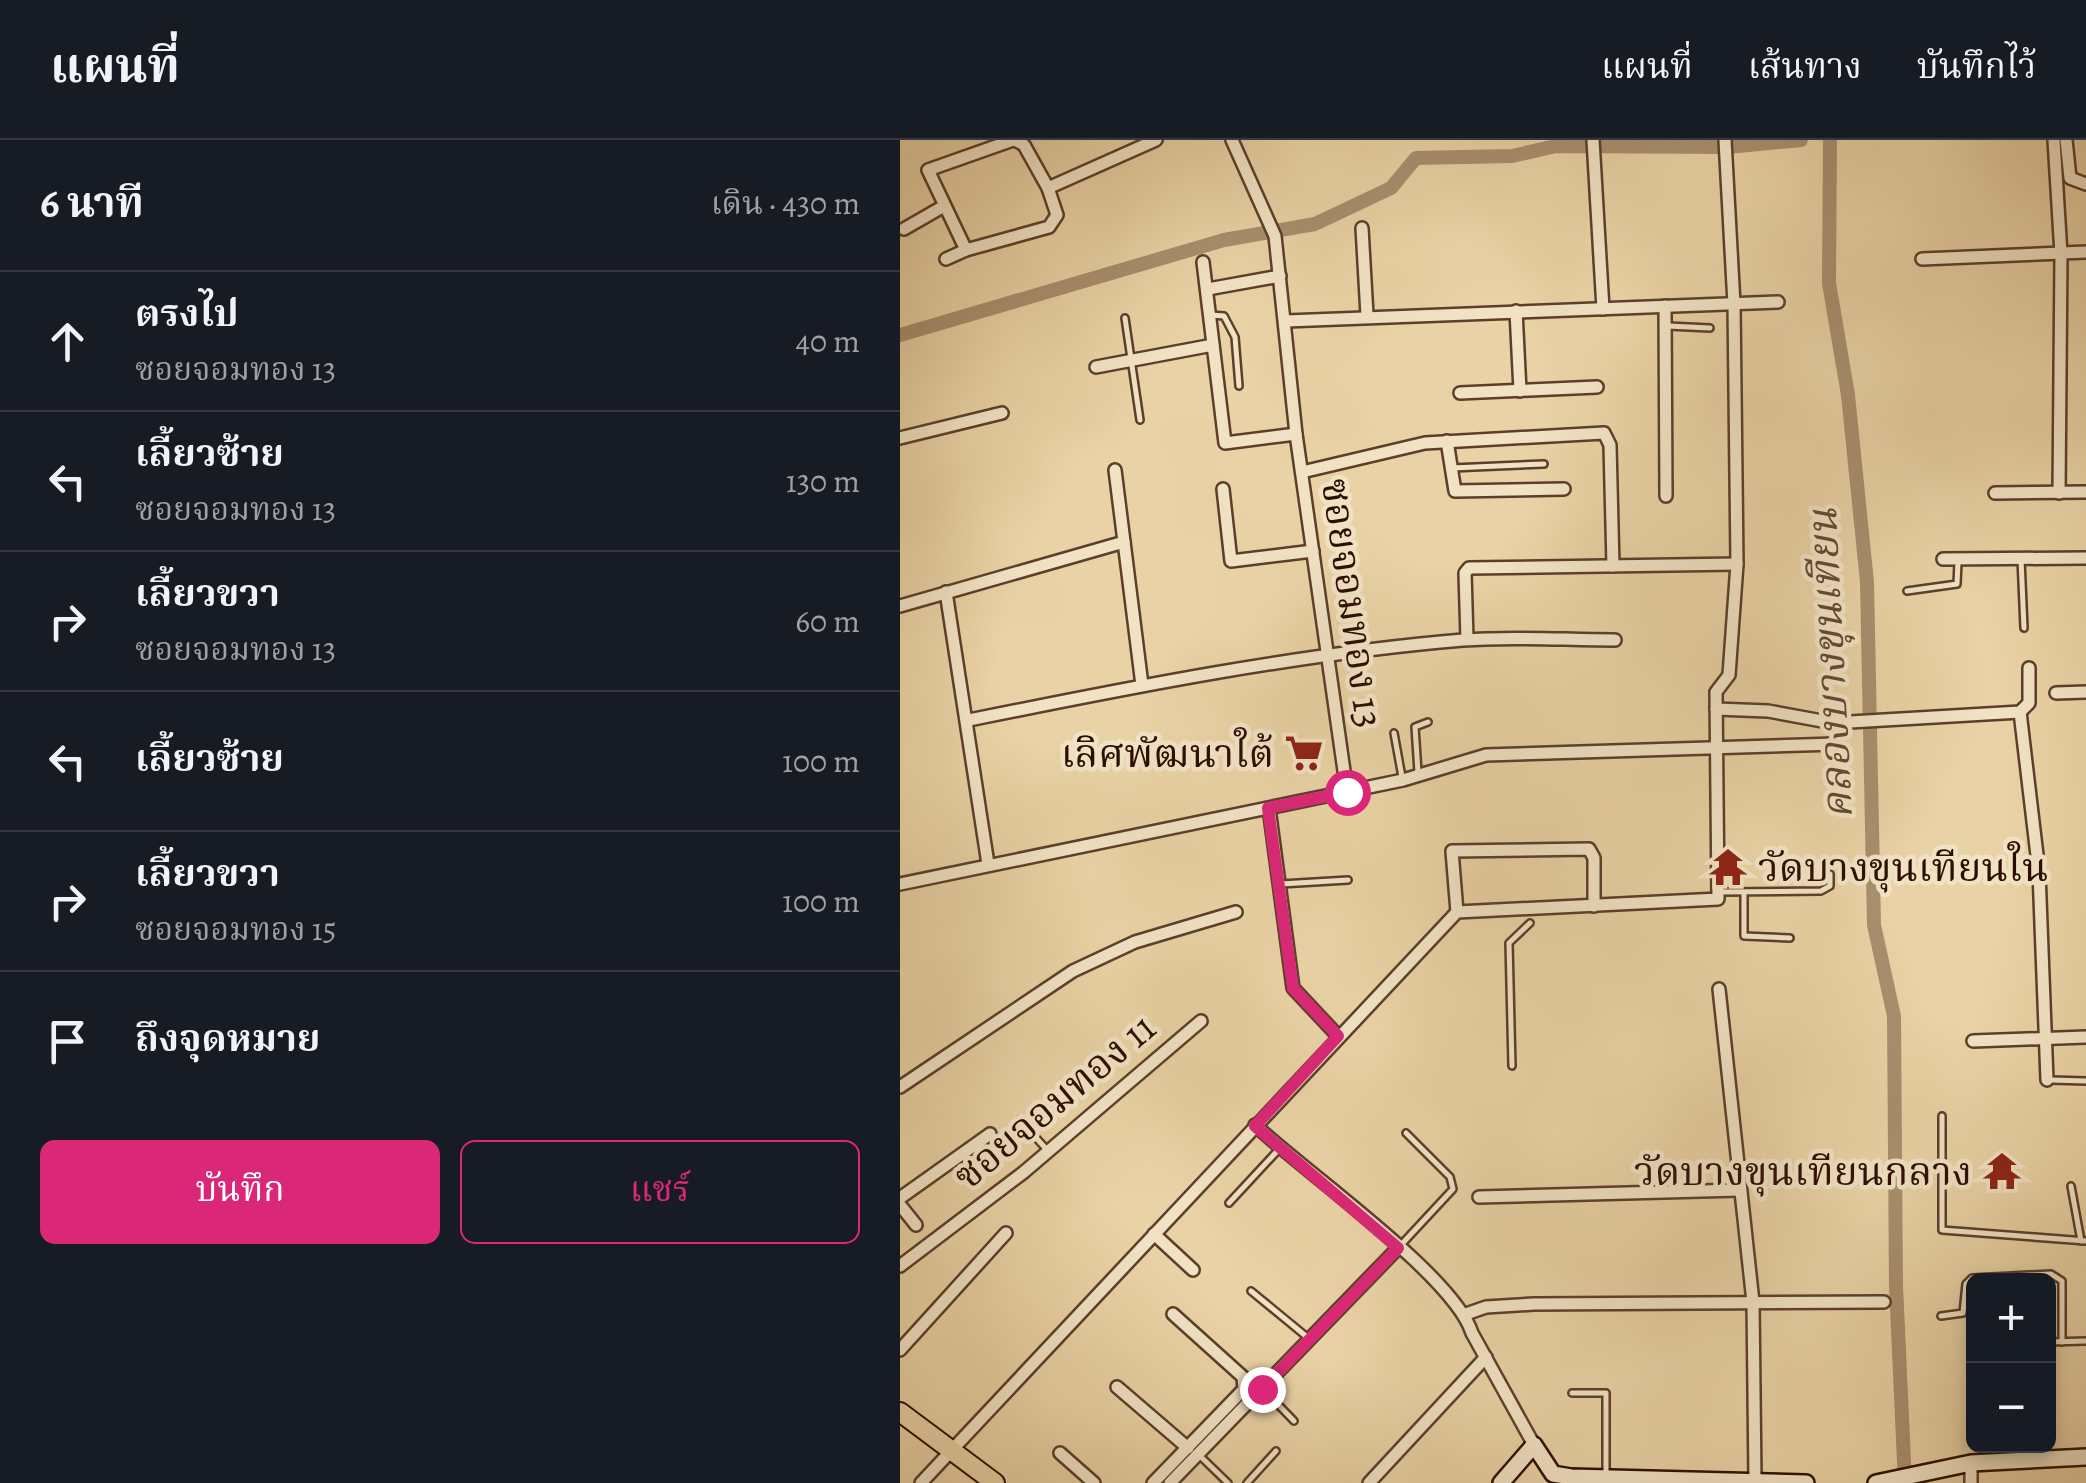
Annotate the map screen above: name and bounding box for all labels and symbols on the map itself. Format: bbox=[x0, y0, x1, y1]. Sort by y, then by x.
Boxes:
street label: ซอยจอมทอง 13 bbox=[1308, 475, 1397, 731]
water label: คลองบางขุนเทียน bbox=[1793, 507, 1866, 821]
place label: เลิศพัฒนาใต้ bbox=[1061, 726, 1274, 781]
supermarket icon: เลิศพัฒนาใต้ bbox=[1283, 732, 1325, 774]
route start bbox=[1325, 770, 1371, 816]
place label: วัดบางขุนเทียนใน bbox=[1758, 840, 2049, 895]
temple icon: วัดบางขุนเทียนใน bbox=[1707, 846, 1749, 888]
street label: ซอยจอมทอง 11 bbox=[942, 1000, 1167, 1202]
place label: วัดบางขุนเทียนกลาง bbox=[1634, 1144, 1972, 1199]
temple icon: วัดบางขุนเทียนกลาง bbox=[1981, 1150, 2023, 1192]
route end bbox=[1240, 1367, 1286, 1413]

